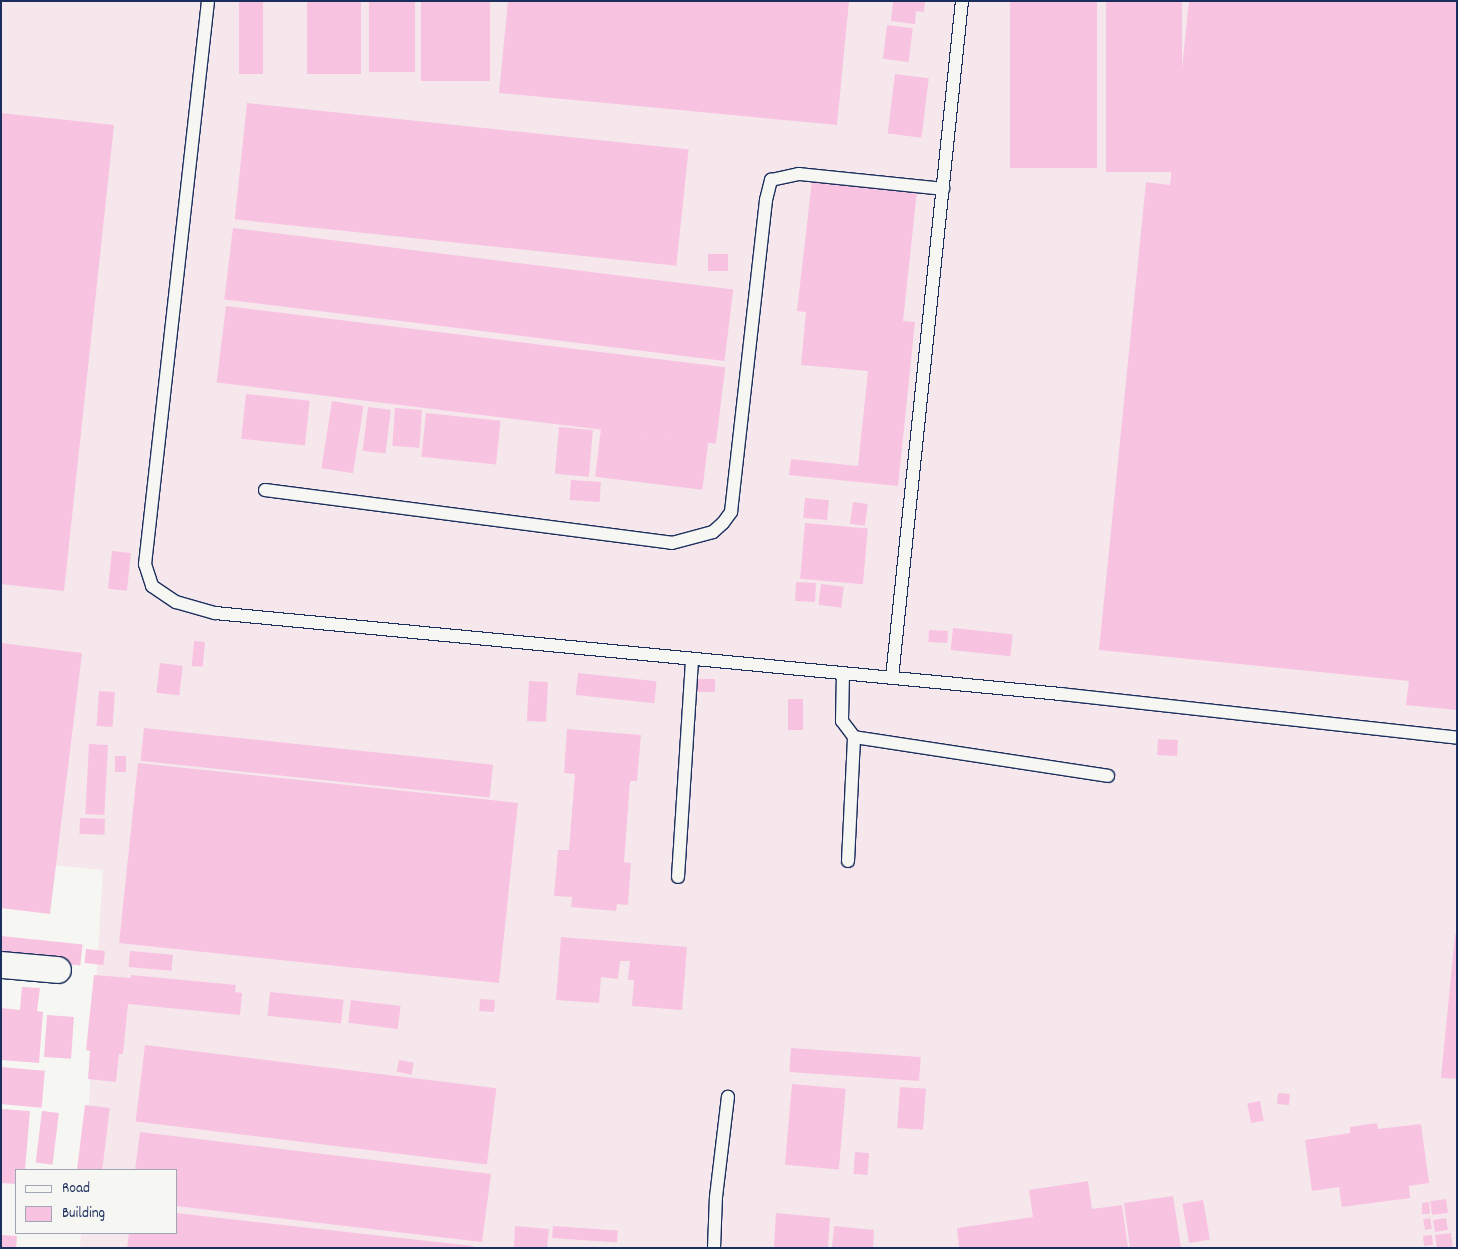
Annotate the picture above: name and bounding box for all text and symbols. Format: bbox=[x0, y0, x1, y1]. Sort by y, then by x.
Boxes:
legend bbox=[15, 1169, 178, 1234]
text: Road bbox=[62, 1178, 90, 1200]
text: Building bbox=[62, 1203, 105, 1225]

